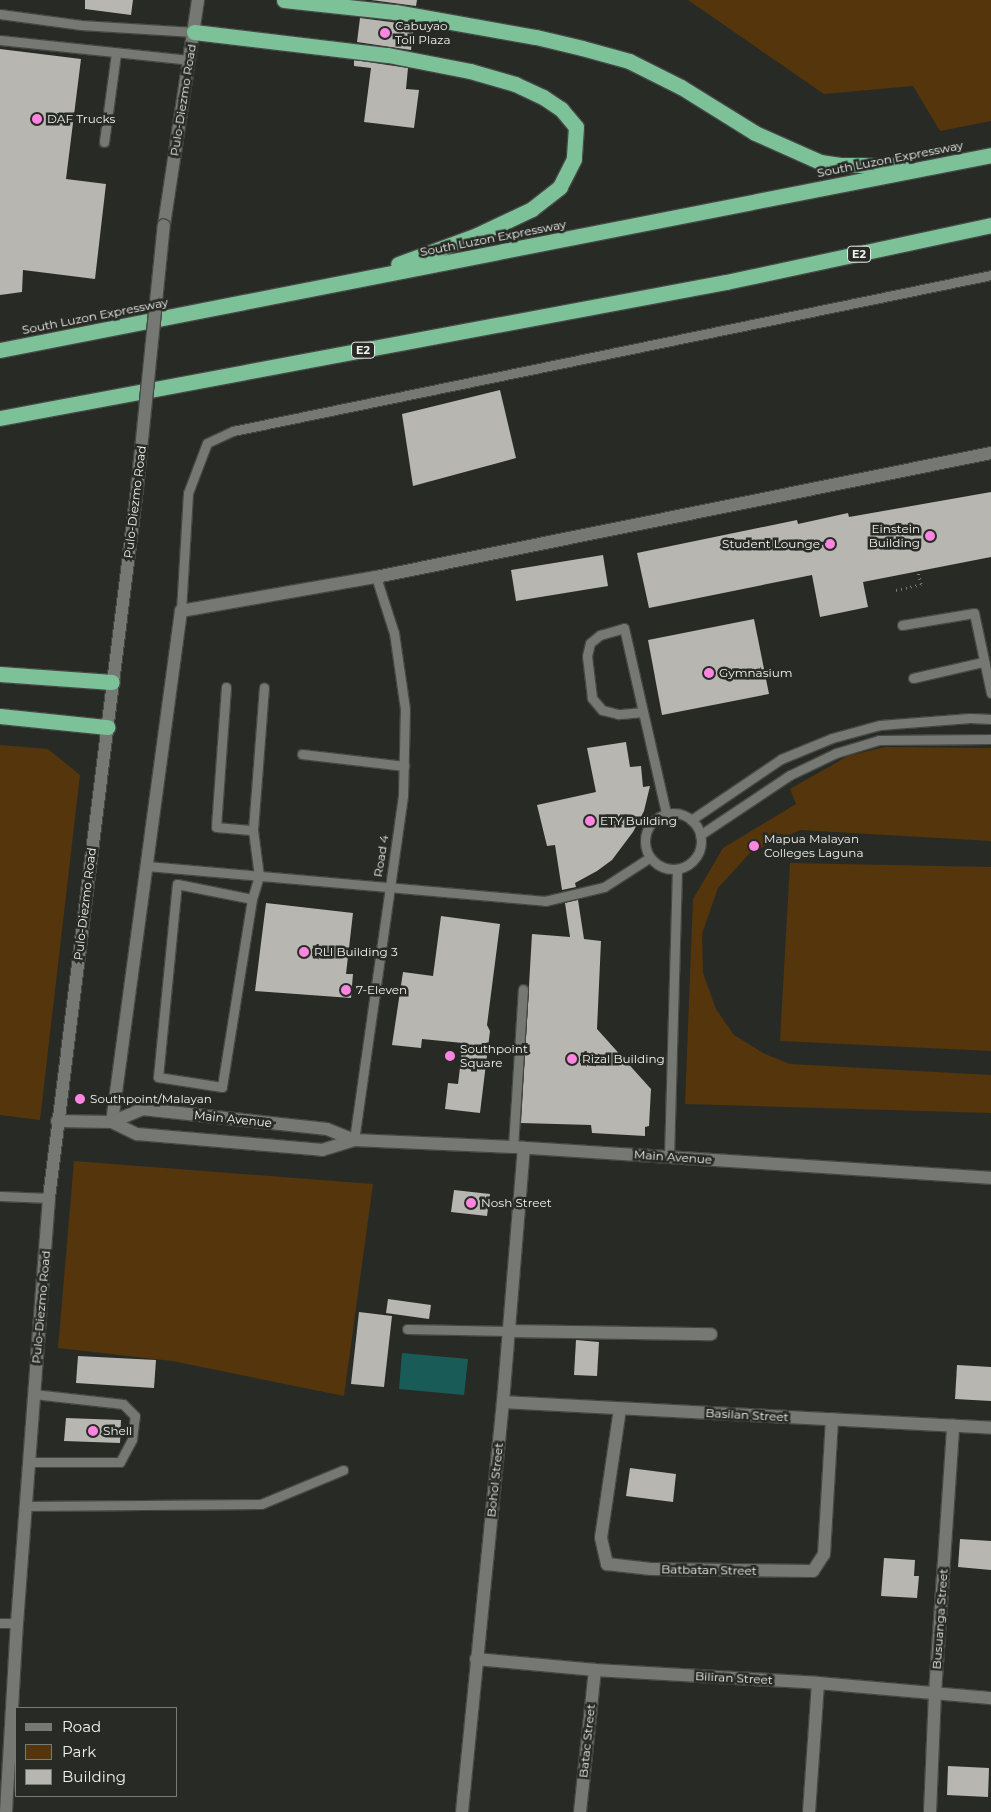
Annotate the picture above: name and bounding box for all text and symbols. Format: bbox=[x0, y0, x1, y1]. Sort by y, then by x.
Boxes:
place label: Cabuyao Toll Plaza bbox=[395, 19, 450, 47]
marker: Cabuyao Toll Plaza bbox=[379, 27, 391, 39]
street label: Pulo-Diezmo Road bbox=[167, 43, 199, 157]
place label: DAF Trucks bbox=[47, 112, 115, 126]
marker: DAF Trucks bbox=[31, 113, 43, 125]
street label: South Luzon Expressway bbox=[816, 138, 964, 180]
street label: South Luzon Expressway bbox=[419, 217, 567, 259]
road number: E2 bbox=[846, 245, 872, 262]
street label: South Luzon Expressway bbox=[21, 295, 169, 337]
road number: E2 bbox=[350, 342, 376, 358]
street label: Pulo-Diezmo Road bbox=[121, 445, 149, 559]
place label: Einstein Building bbox=[869, 522, 920, 550]
marker: Einstein Building bbox=[924, 530, 936, 542]
place label: Student Lounge bbox=[722, 537, 820, 551]
marker: Student Lounge bbox=[824, 538, 836, 550]
place label: Gymnasium bbox=[719, 666, 793, 680]
marker: Gymnasium bbox=[703, 667, 715, 679]
place label: ETY Building bbox=[600, 814, 677, 828]
marker: ETY Building bbox=[584, 815, 596, 827]
place label: Mapua Malayan Colleges Laguna bbox=[764, 832, 864, 860]
street label: Road 4 bbox=[371, 834, 391, 878]
marker: Mapua Malayan Colleges Laguna bbox=[748, 840, 760, 852]
street label: Pulo-Diezmo Road bbox=[71, 847, 99, 961]
place label: RLI Building 3 bbox=[314, 945, 398, 959]
marker: RLI Building 3 bbox=[298, 946, 310, 958]
place label: 7-Eleven bbox=[356, 983, 407, 997]
marker: 7-Eleven bbox=[340, 984, 352, 996]
place label: Southpoint Square bbox=[460, 1042, 528, 1070]
marker: Southpoint Square bbox=[444, 1050, 456, 1062]
place label: Rizal Building bbox=[582, 1052, 665, 1066]
marker: Rizal Building bbox=[566, 1053, 578, 1065]
place label: Southpoint/Malayan bbox=[90, 1092, 212, 1106]
marker: Southpoint/Malayan bbox=[74, 1093, 86, 1105]
street label: Main Avenue bbox=[193, 1108, 273, 1130]
street label: Main Avenue bbox=[633, 1147, 713, 1167]
place label: Nosh Street bbox=[481, 1196, 552, 1210]
marker: Nosh Street bbox=[465, 1197, 477, 1209]
street label: Pulo-Diezmo Road bbox=[29, 1250, 53, 1364]
street label: Basilan Street bbox=[705, 1406, 789, 1424]
place label: Shell bbox=[103, 1424, 132, 1438]
marker: Shell bbox=[87, 1425, 99, 1437]
street label: Bohol Street bbox=[484, 1442, 506, 1518]
street label: Batbatan Street bbox=[661, 1562, 757, 1578]
street label: Busuanga Street bbox=[929, 1568, 951, 1670]
street label: Biliran Street bbox=[695, 1669, 773, 1687]
street label: Batac Street bbox=[576, 1703, 598, 1779]
legend bbox=[15, 1707, 178, 1797]
text: Road bbox=[62, 1717, 101, 1736]
text: Park bbox=[62, 1742, 96, 1761]
text: Building bbox=[62, 1767, 126, 1786]

